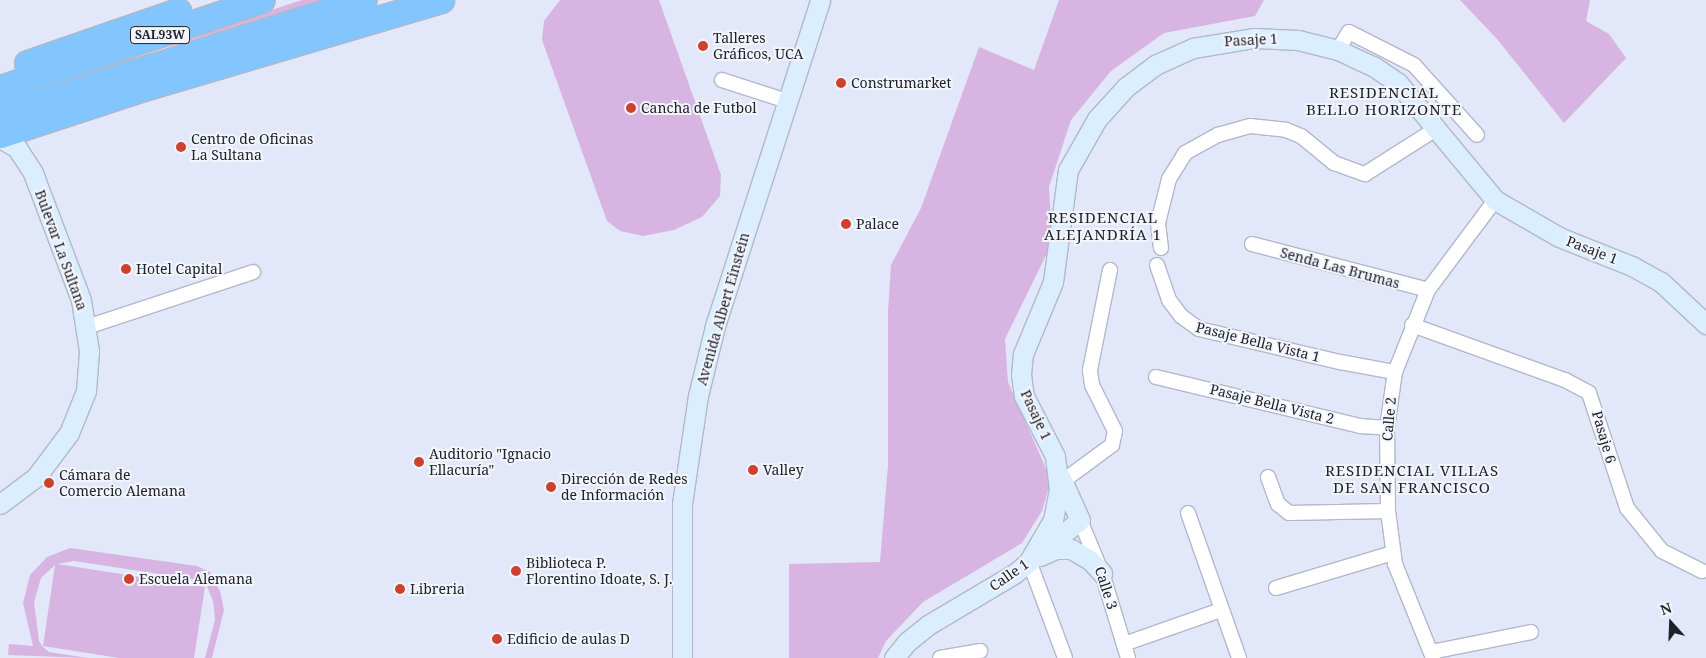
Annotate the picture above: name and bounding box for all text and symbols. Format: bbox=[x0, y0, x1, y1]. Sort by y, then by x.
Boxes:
road number: SAL93W bbox=[130, 26, 190, 44]
place label: Talleres Gráficos, UCA bbox=[713, 30, 803, 62]
street label: Pasaje 1 bbox=[1224, 30, 1278, 50]
marker: Talleres Gráficos, UCA bbox=[697, 40, 709, 52]
place label: Construmarket bbox=[851, 75, 951, 91]
marker: Construmarket bbox=[835, 77, 847, 89]
district label: RESIDENCIAL BELLO HORIZONTE bbox=[1304, 83, 1464, 118]
place label: Cancha de Futbol bbox=[641, 100, 757, 116]
marker: Cancha de Futbol bbox=[625, 102, 637, 114]
place label: Centro de Oficinas La Sultana bbox=[191, 131, 313, 164]
marker: Centro de Oficinas La Sultana bbox=[175, 141, 187, 153]
street label: Bulevar La Sultana bbox=[31, 187, 91, 313]
district label: RESIDENCIAL ALEJANDRÍA 1 bbox=[1043, 208, 1163, 243]
place label: Palace bbox=[856, 216, 899, 232]
marker: Palace bbox=[840, 218, 852, 230]
street label: Avenida Albert Einstein bbox=[693, 231, 753, 387]
street label: Pasaje 1 bbox=[1564, 233, 1620, 267]
street label: Senda Las Brumas bbox=[1278, 244, 1402, 292]
place label: Hotel Capital bbox=[136, 261, 222, 277]
marker: Hotel Capital bbox=[120, 263, 132, 275]
street label: Pasaje Bella Vista 1 bbox=[1194, 318, 1322, 366]
street label: Pasaje Bella Vista 2 bbox=[1208, 380, 1336, 428]
street label: Pasaje 1 bbox=[1017, 387, 1055, 443]
street label: Calle 2 bbox=[1379, 396, 1399, 442]
street label: Pasaje 6 bbox=[1589, 409, 1619, 465]
place label: Auditorio "Ignacio Ellacuría" bbox=[429, 446, 551, 478]
marker: Auditorio "Ignacio Ellacuría" bbox=[413, 456, 425, 468]
district label: RESIDENCIAL VILLAS DE SAN FRANCISCO bbox=[1323, 461, 1501, 496]
place label: Valley bbox=[763, 462, 804, 478]
marker: Valley bbox=[747, 464, 759, 476]
place label: Cámara de Comercio Alemana bbox=[59, 467, 186, 500]
place label: Dirección de Redes de Información bbox=[561, 471, 688, 504]
marker: Cámara de Comercio Alemana bbox=[43, 477, 55, 489]
marker: Dirección de Redes de Información bbox=[545, 481, 557, 493]
place label: Biblioteca P. Florentino Idoate, S. J. bbox=[526, 555, 672, 588]
street label: Calle 1 bbox=[986, 555, 1032, 595]
street label: Calle 3 bbox=[1091, 564, 1121, 612]
marker: Biblioteca P. Florentino Idoate, S. J. bbox=[510, 565, 522, 577]
place label: Escuela Alemana bbox=[139, 571, 253, 587]
marker: Escuela Alemana bbox=[123, 573, 135, 585]
place label: Libreria bbox=[410, 581, 465, 597]
marker: Libreria bbox=[394, 583, 406, 595]
north arrow bbox=[1646, 598, 1696, 648]
text: N bbox=[1657, 598, 1674, 619]
place label: Edificio de aulas D bbox=[507, 631, 630, 647]
marker: Edificio de aulas D bbox=[491, 633, 503, 645]

